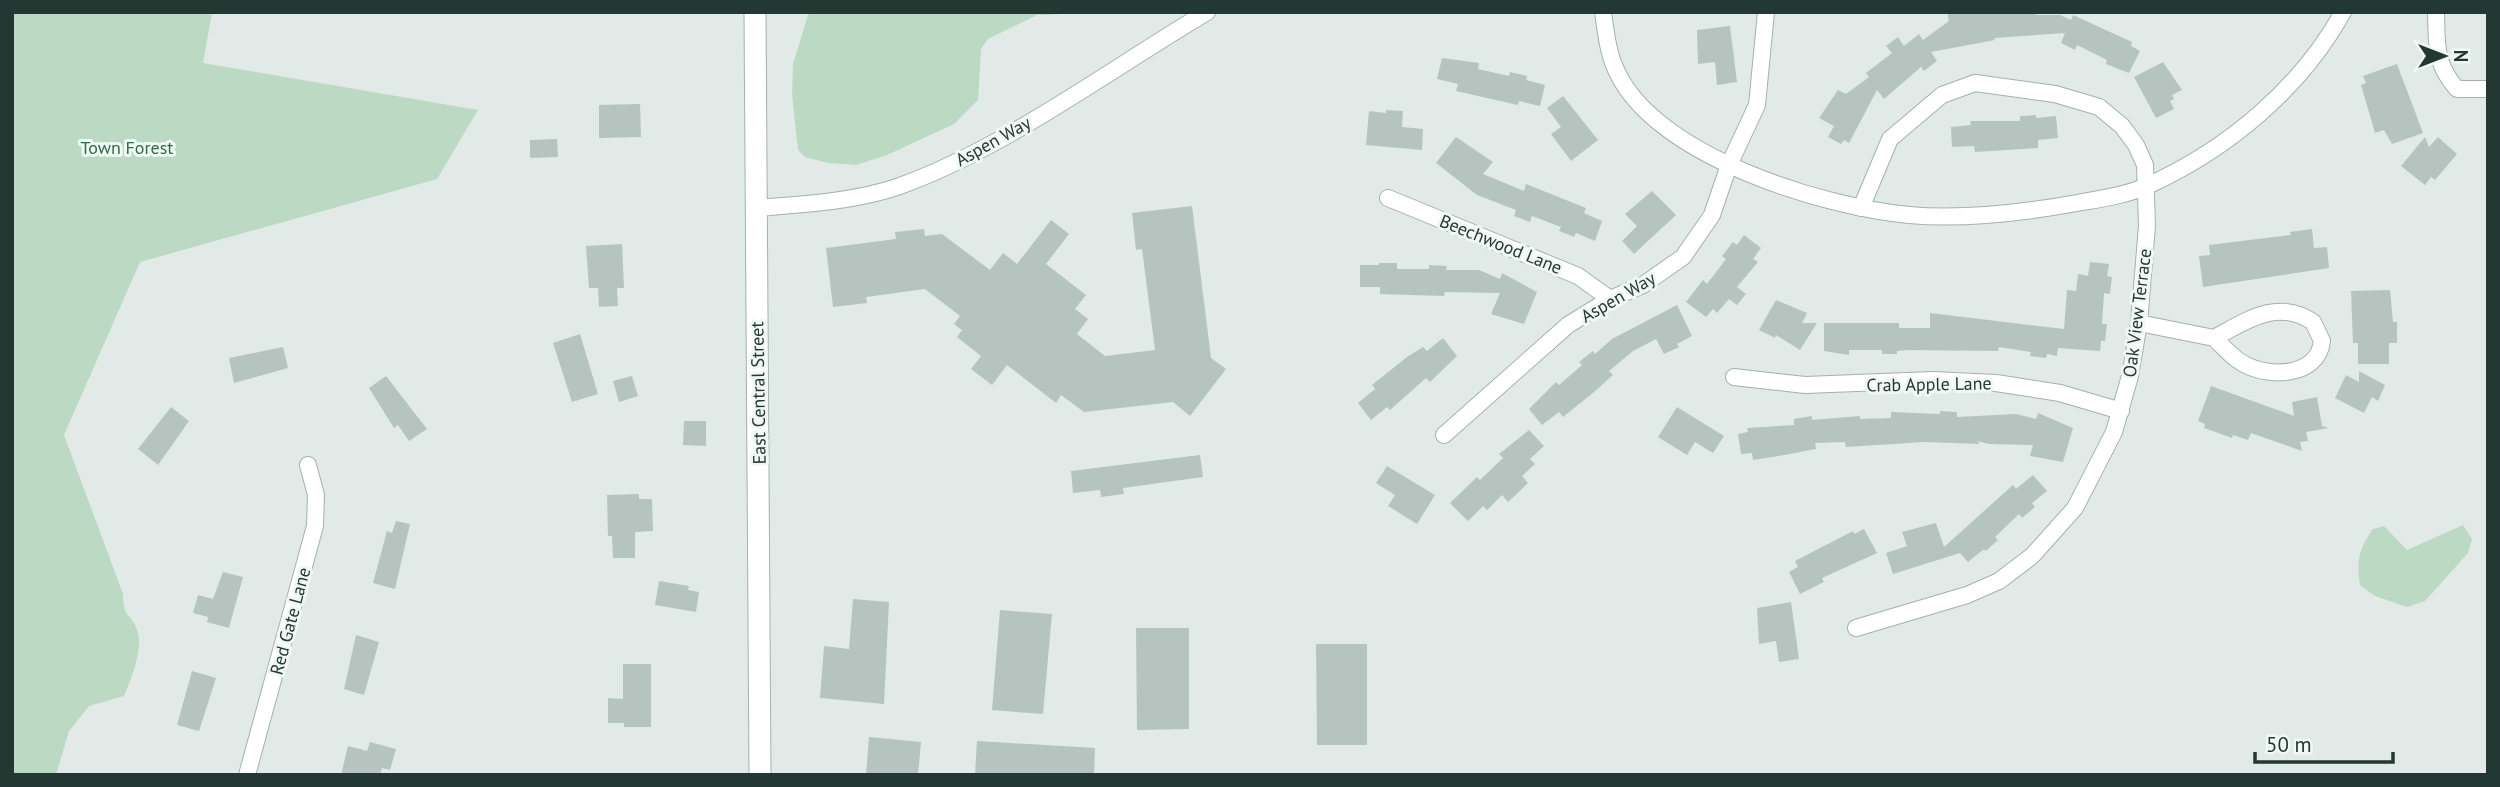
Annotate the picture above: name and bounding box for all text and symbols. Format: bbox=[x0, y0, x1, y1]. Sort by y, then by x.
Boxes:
north arrow bbox=[2409, 21, 2479, 91]
text: N bbox=[2449, 50, 2473, 62]
street label: Aspen Way bbox=[951, 111, 1035, 171]
park label: Town Forest bbox=[81, 136, 173, 159]
street label: Beechwood Lane bbox=[1436, 209, 1566, 279]
street label: Oak View Terrace bbox=[2118, 247, 2156, 379]
street label: Aspen Way bbox=[1576, 266, 1660, 328]
street label: East Central Street bbox=[745, 321, 771, 465]
street label: Crab Apple Lane bbox=[1866, 371, 1992, 397]
street label: Red Gate Lane bbox=[265, 565, 315, 677]
scale bar bbox=[2255, 720, 2393, 764]
text: 50 m bbox=[2266, 731, 2312, 758]

